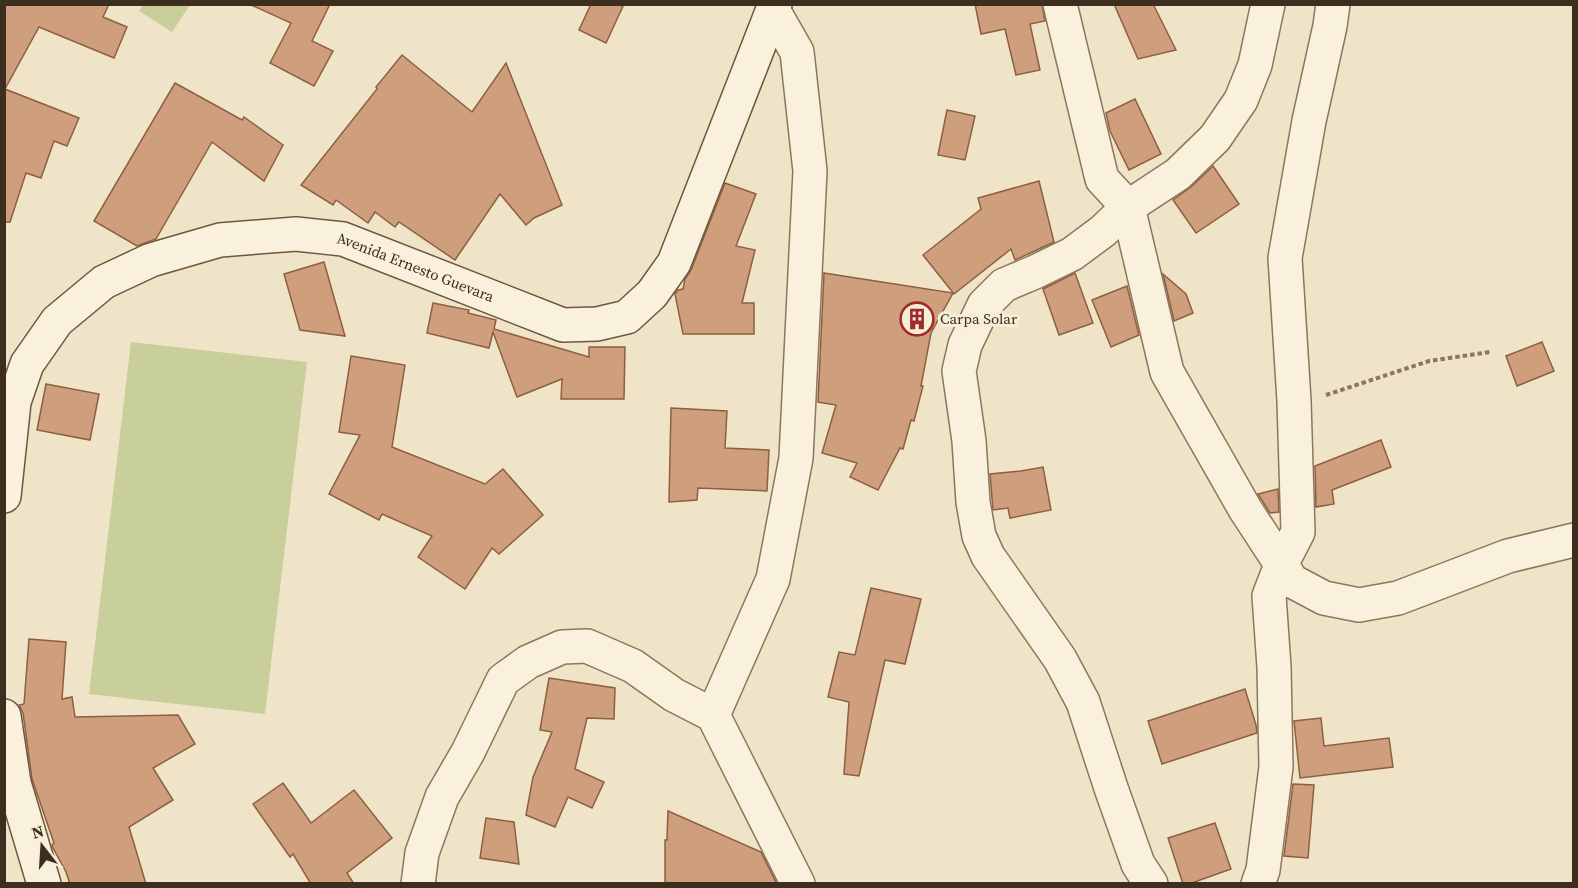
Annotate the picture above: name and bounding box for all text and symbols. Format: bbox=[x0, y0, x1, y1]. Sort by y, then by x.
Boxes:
street label: Avenida Ernesto Guevara bbox=[336, 227, 498, 307]
building icon: Carpa Solar bbox=[899, 301, 935, 337]
place label: Carpa Solar bbox=[940, 308, 1018, 329]
north arrow bbox=[12, 816, 72, 876]
text: N bbox=[29, 819, 47, 844]

